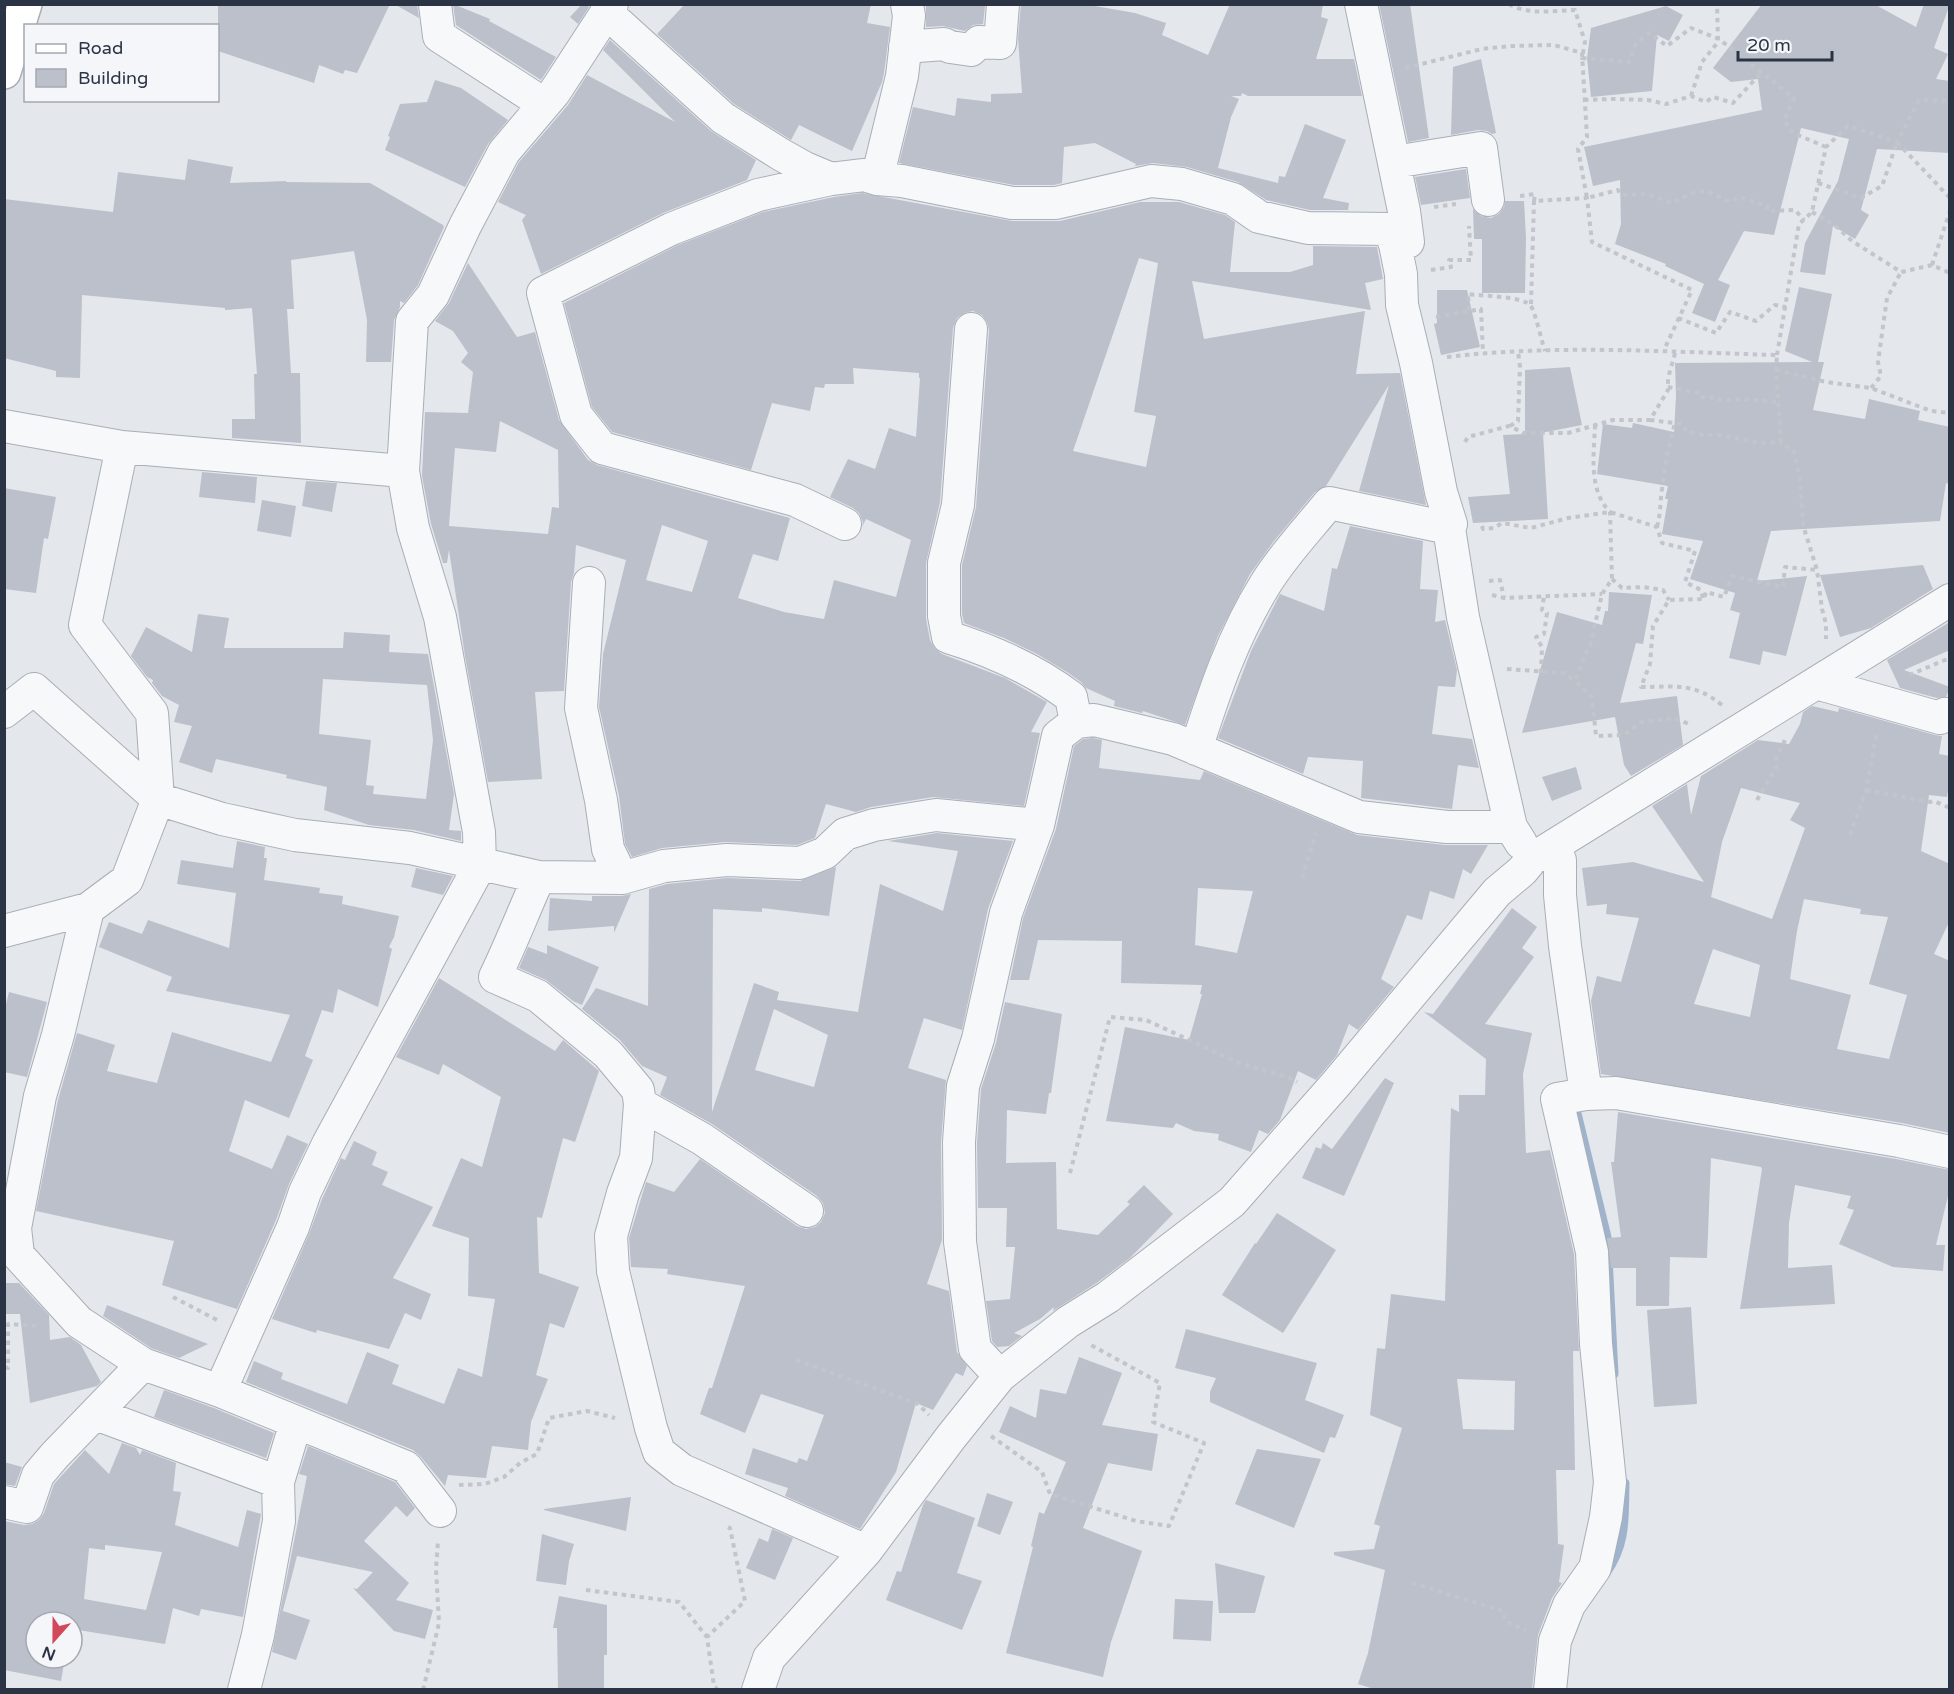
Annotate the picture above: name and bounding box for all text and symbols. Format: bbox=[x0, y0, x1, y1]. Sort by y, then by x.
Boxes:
legend bbox=[24, 24, 219, 102]
scale bar bbox=[1738, 24, 1832, 62]
text: 20 m bbox=[1747, 34, 1791, 56]
text: Road bbox=[78, 37, 123, 59]
text: Building bbox=[78, 67, 148, 89]
north arrow bbox=[24, 1610, 84, 1670]
text: N bbox=[39, 1641, 59, 1665]

